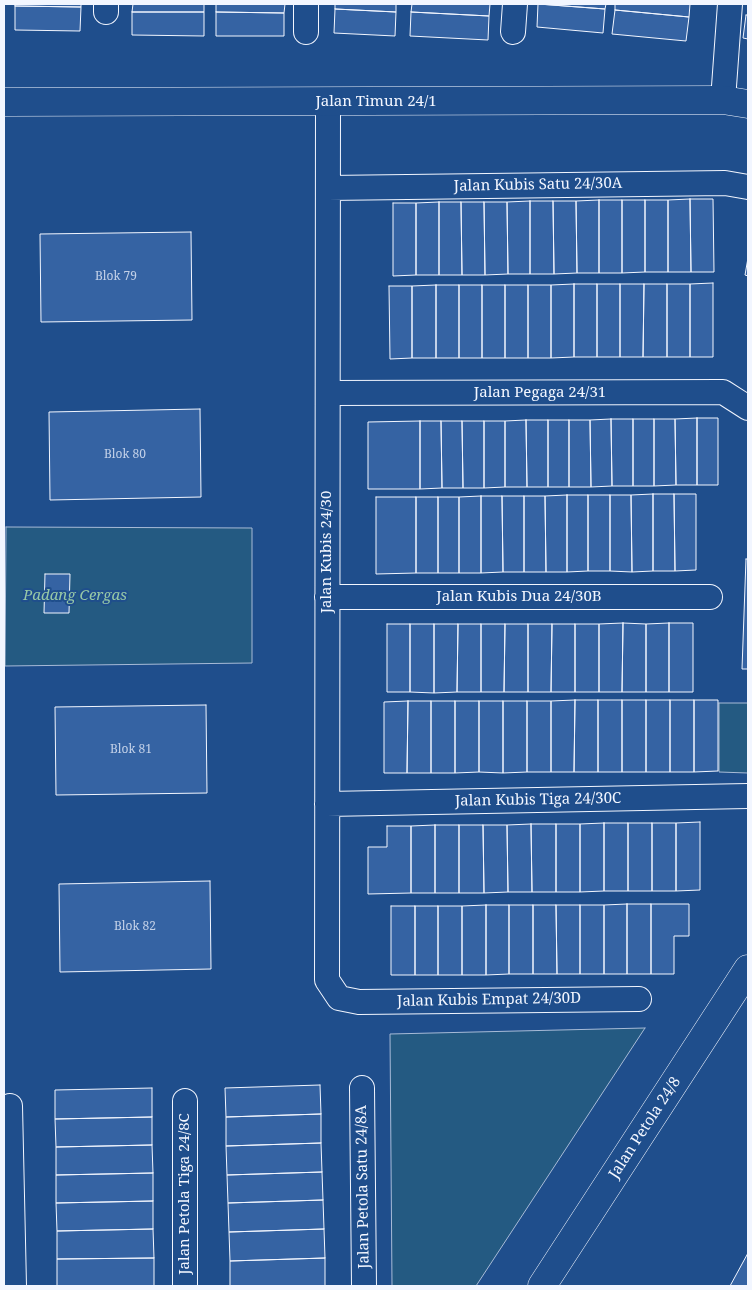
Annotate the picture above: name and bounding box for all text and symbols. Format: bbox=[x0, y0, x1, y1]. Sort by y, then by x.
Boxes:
street label: Jalan Timun 24/1 bbox=[315, 93, 437, 111]
street label: Jalan Kubis Satu 24/30A bbox=[454, 175, 622, 195]
house number: Blok 79 bbox=[95, 270, 137, 284]
street label: Jalan Pegaga 24/31 bbox=[474, 384, 606, 402]
house number: Blok 80 bbox=[104, 448, 146, 462]
street label: Jalan Kubis 24/30 bbox=[318, 491, 336, 613]
park label: Padang Cergas bbox=[23, 587, 127, 605]
street label: Jalan Kubis Dua 24/30B bbox=[436, 588, 602, 606]
house number: Blok 81 bbox=[110, 743, 152, 757]
street label: Jalan Kubis Tiga 24/30C bbox=[455, 790, 621, 810]
house number: Blok 82 bbox=[114, 920, 156, 934]
street label: Jalan Kubis Empat 24/30D bbox=[397, 989, 581, 1011]
street label: Jalan Petola 24/8 bbox=[605, 1074, 685, 1182]
street label: Jalan Petola Satu 24/8A bbox=[353, 1105, 373, 1269]
street label: Jalan Petola Tiga 24/8C bbox=[176, 1113, 194, 1275]

